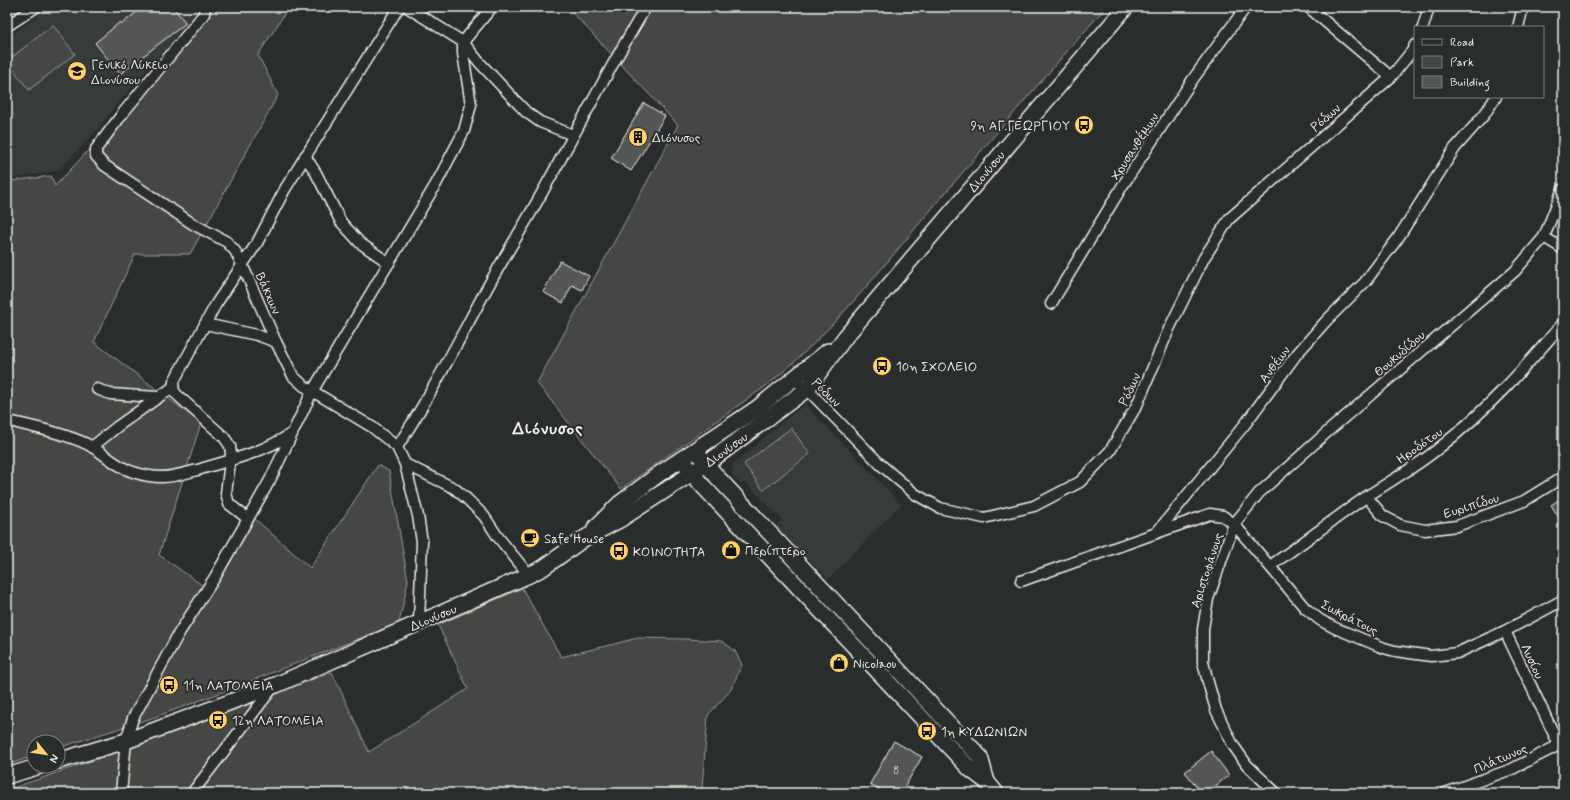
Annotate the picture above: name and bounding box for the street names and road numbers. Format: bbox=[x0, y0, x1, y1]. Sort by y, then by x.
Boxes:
street label: Ρόδων bbox=[1307, 100, 1345, 136]
street label: Χρυσανθέμων bbox=[1107, 110, 1164, 184]
street label: Διονύσου bbox=[965, 148, 1010, 196]
street label: Βάκχων bbox=[251, 270, 284, 317]
street label: Θουκυδίδου bbox=[1371, 327, 1429, 381]
street label: Ανθέων bbox=[1256, 343, 1295, 387]
street label: Ρόδων bbox=[1115, 370, 1146, 409]
street label: Ρόδων bbox=[808, 375, 844, 412]
street label: Ηροδότου bbox=[1393, 424, 1446, 468]
street label: Διονύσου bbox=[702, 429, 752, 472]
street label: Ευριπίδου bbox=[1442, 490, 1501, 523]
street label: Αριστοφάνους bbox=[1187, 530, 1228, 610]
street label: Σωκράτους bbox=[1318, 597, 1381, 640]
street label: Διονύσου bbox=[408, 601, 460, 636]
street label: Λυσίου bbox=[1516, 641, 1547, 682]
street label: Πλάτωνος bbox=[1471, 740, 1530, 778]

